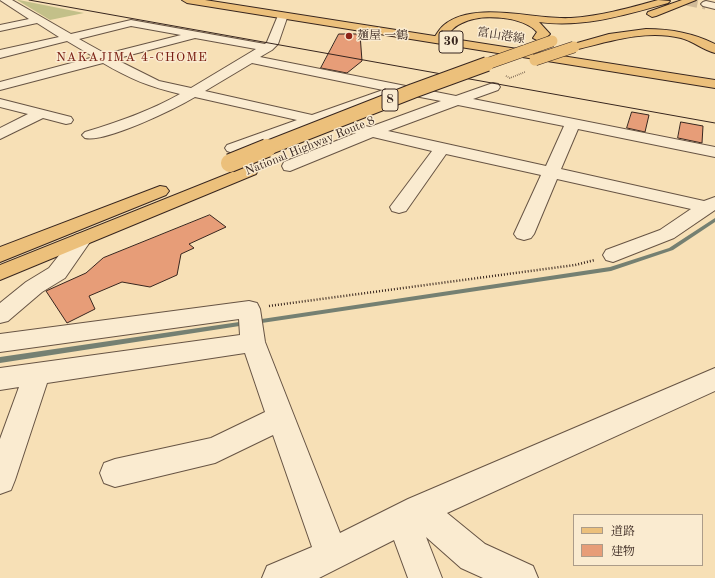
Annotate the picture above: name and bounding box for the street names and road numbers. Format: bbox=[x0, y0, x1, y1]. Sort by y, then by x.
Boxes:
street label: 富山港線 bbox=[476, 25, 526, 47]
road number: 30 bbox=[439, 31, 463, 53]
road number: 8 bbox=[382, 89, 398, 111]
street label: National Highway Route 8 bbox=[243, 113, 377, 179]

